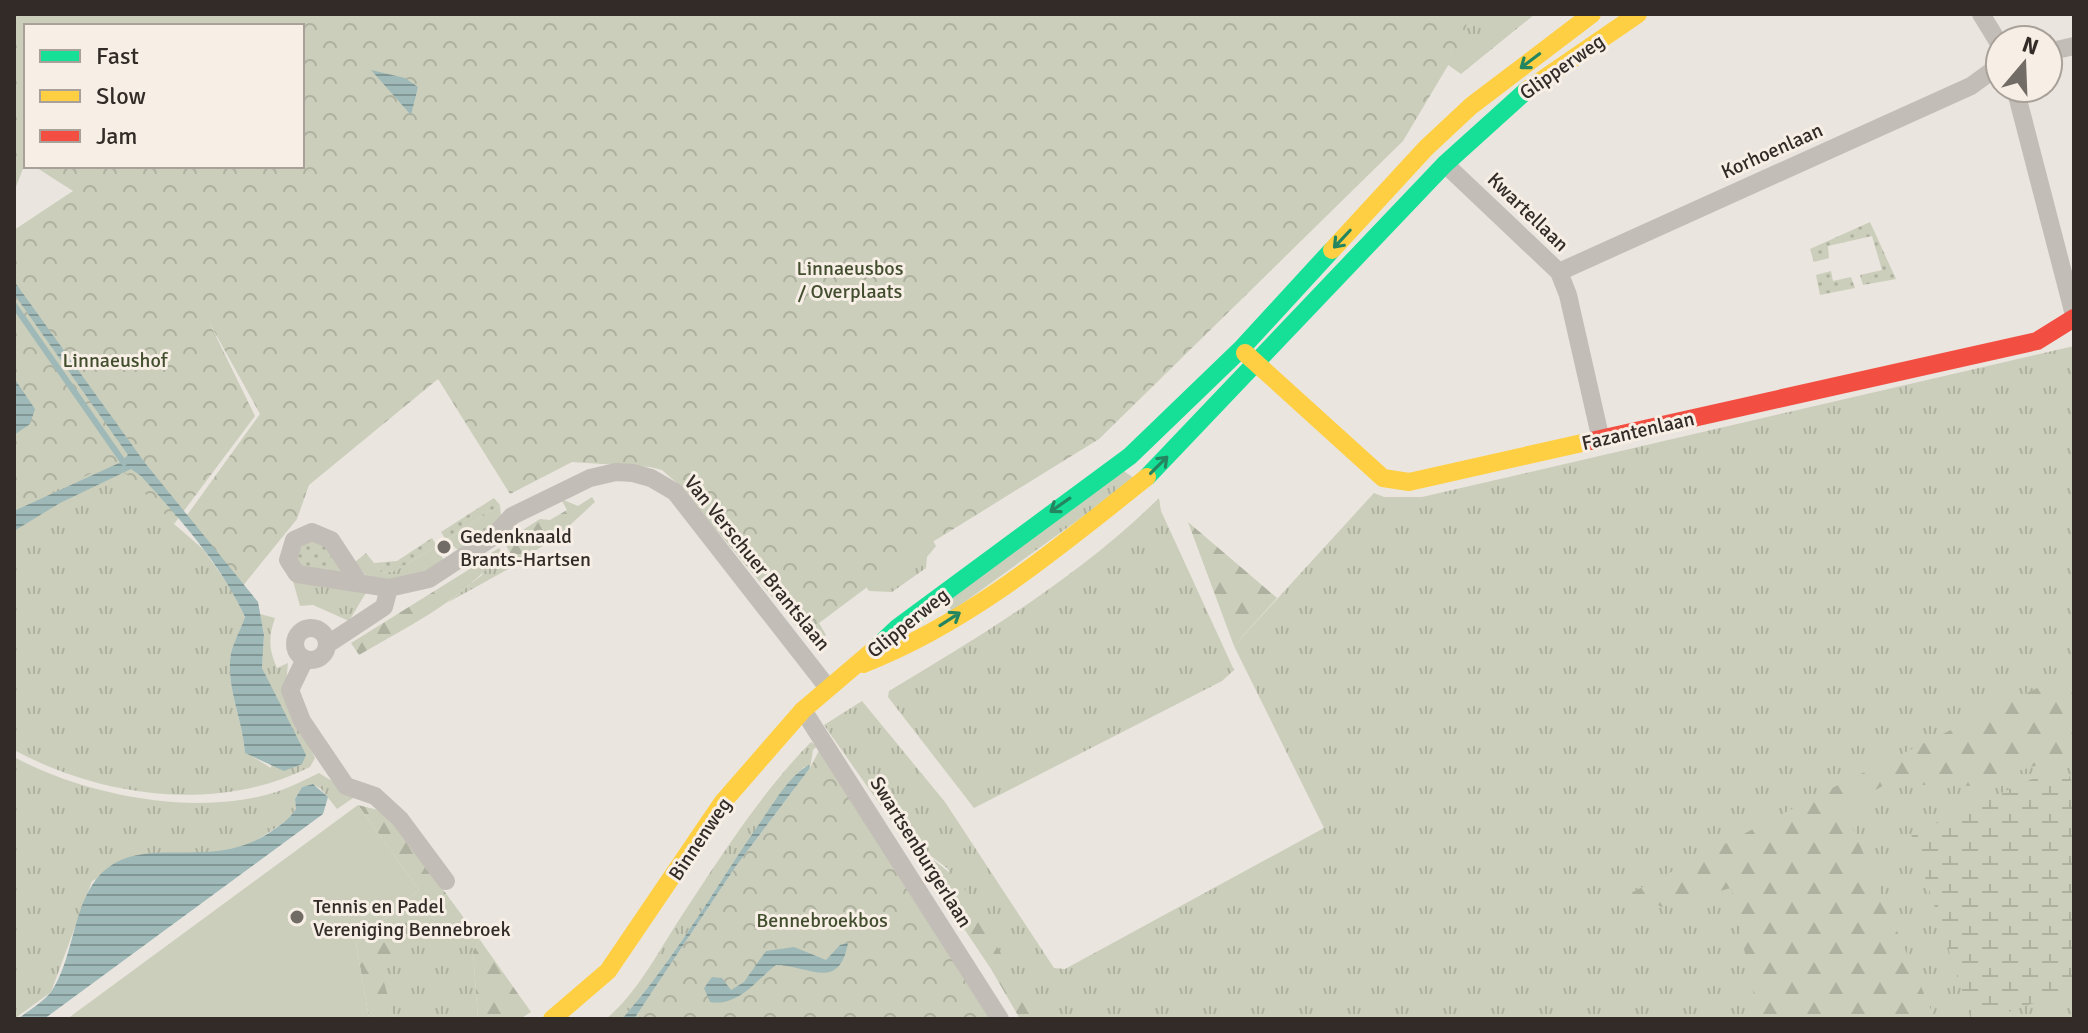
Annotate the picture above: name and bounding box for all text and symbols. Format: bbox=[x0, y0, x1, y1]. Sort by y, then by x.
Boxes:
legend bbox=[24, 24, 304, 168]
north arrow bbox=[1984, 24, 2064, 104]
street label: Glipperweg bbox=[1515, 29, 1609, 105]
text: N bbox=[2019, 30, 2042, 61]
text: Fast bbox=[96, 41, 139, 71]
one-way arrow bbox=[1520, 52, 1541, 69]
text: Slow bbox=[96, 81, 146, 111]
street label: Korhoenlaan bbox=[1717, 117, 1827, 185]
text: Jam bbox=[96, 121, 137, 151]
street label: Kwartellaan bbox=[1482, 167, 1574, 257]
one-way arrow bbox=[1333, 229, 1351, 249]
park label: Linnaeusbos / Overplaats bbox=[797, 256, 904, 304]
park label: Linnaeushof bbox=[63, 348, 169, 373]
street label: Fazantenlaan bbox=[1579, 406, 1697, 456]
one-way arrow bbox=[1149, 456, 1168, 475]
street label: Van Verschuer Brantslaan bbox=[678, 470, 836, 656]
one-way arrow bbox=[1050, 497, 1072, 513]
place label: Gedenknaald Brants-Hartsen bbox=[460, 524, 591, 572]
marker: Gedenknaald Brants-Hartsen bbox=[435, 538, 453, 556]
street label: Glipperweg bbox=[862, 583, 954, 663]
one-way arrow bbox=[938, 611, 961, 627]
street label: Swartsenburgerlaan bbox=[864, 772, 978, 932]
street label: Binnenweg bbox=[663, 793, 737, 885]
place label: Tennis en Padel Vereniging Bennebroek bbox=[313, 894, 511, 942]
marker: Tennis en Padel Vereniging Bennebroek bbox=[288, 908, 306, 926]
park label: Bennebroekbos bbox=[756, 908, 888, 933]

